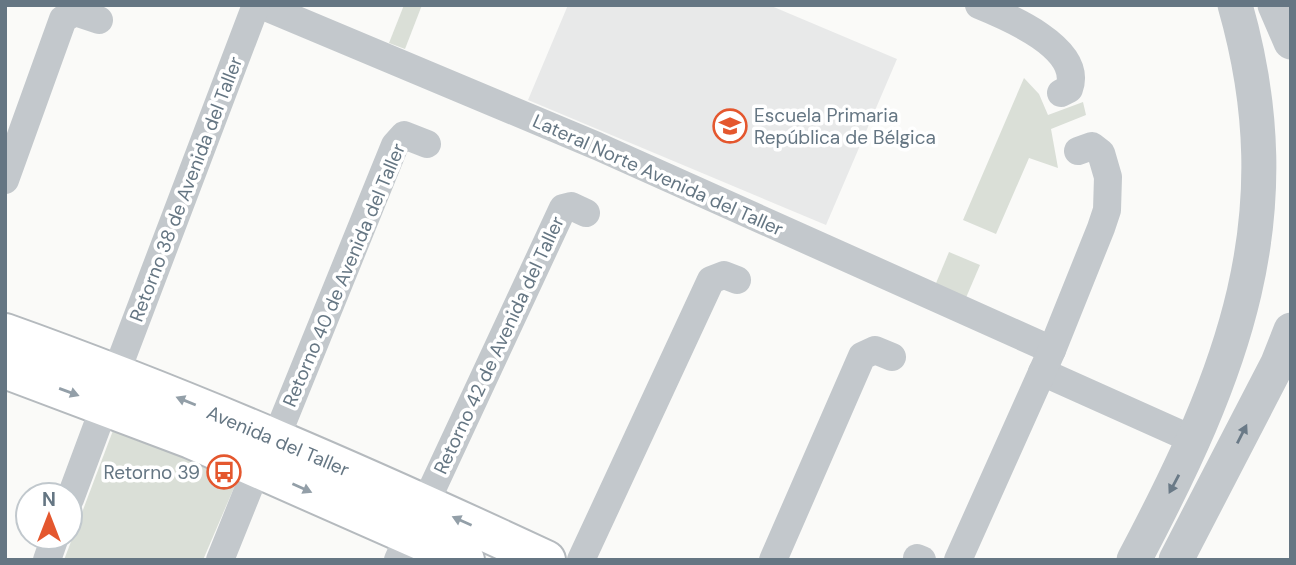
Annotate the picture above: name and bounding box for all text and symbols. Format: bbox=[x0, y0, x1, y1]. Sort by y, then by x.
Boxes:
street label: Retorno 38 de Avenida del Taller bbox=[124, 53, 248, 325]
place label: Escuela Primaria República de Bélgica bbox=[754, 103, 936, 150]
school or university icon: Escuela Primaria República de Bélgica bbox=[711, 107, 749, 145]
street label: Lateral Norte Avenida del Taller bbox=[529, 108, 787, 242]
street label: Retorno 40 de Avenida del Taller bbox=[277, 139, 411, 411]
street label: Retorno 42 de Avenida del Taller bbox=[428, 212, 570, 478]
one-way arrow bbox=[59, 387, 80, 398]
one-way arrow bbox=[175, 396, 196, 407]
street label: Avenida del Taller bbox=[203, 400, 353, 482]
one-way arrow bbox=[1235, 424, 1247, 444]
bus stop icon: Retorno 39 bbox=[205, 453, 243, 491]
place label: Retorno 39 bbox=[103, 460, 200, 485]
one-way arrow bbox=[1168, 474, 1180, 494]
north arrow bbox=[14, 481, 84, 551]
one-way arrow bbox=[292, 483, 313, 494]
text: N bbox=[42, 487, 56, 512]
one-way arrow bbox=[451, 515, 472, 526]

